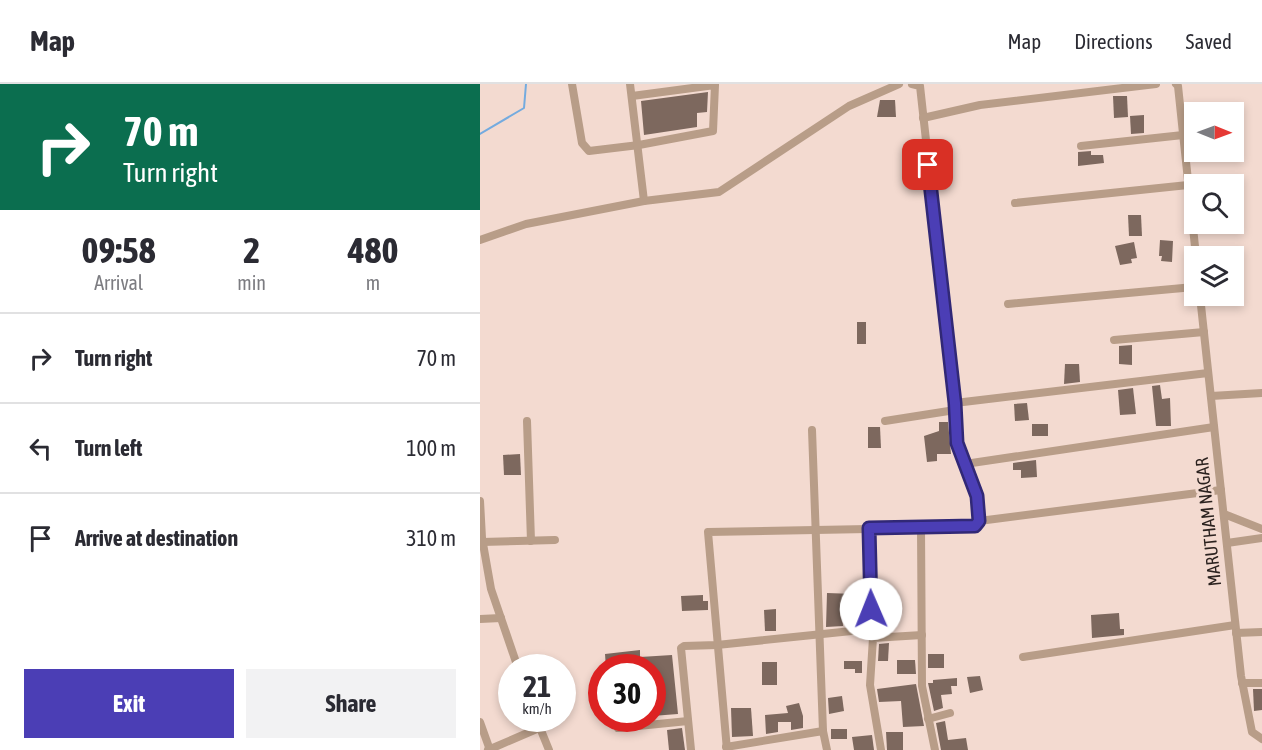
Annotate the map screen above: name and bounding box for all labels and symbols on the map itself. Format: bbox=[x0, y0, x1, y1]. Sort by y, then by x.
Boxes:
north arrow bbox=[1184, 102, 1244, 162]
pin bbox=[902, 139, 953, 190]
street label: MARUTHAM NAGAR bbox=[1191, 457, 1225, 587]
position arrow bbox=[839, 577, 903, 641]
speed limit sign: 30 bbox=[588, 654, 666, 732]

